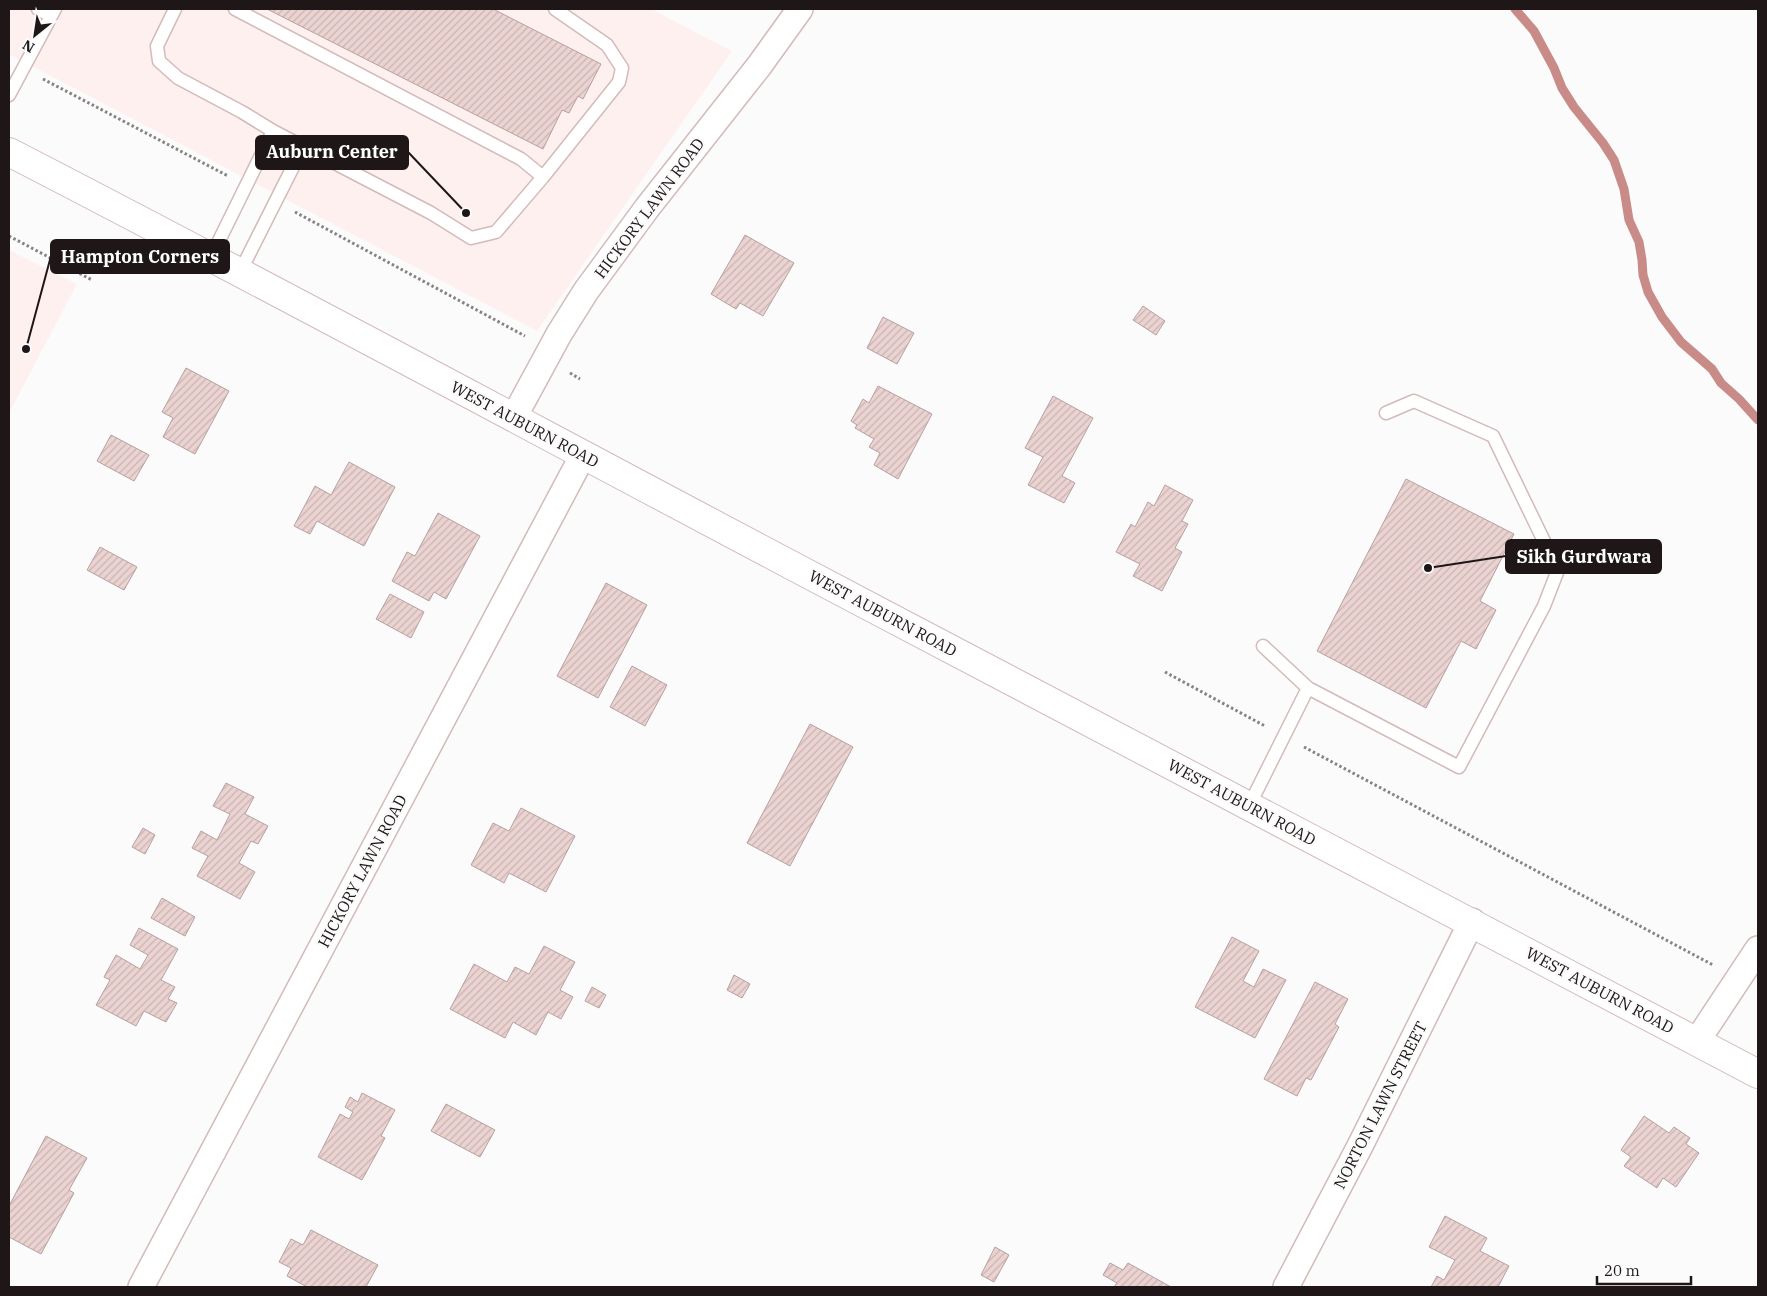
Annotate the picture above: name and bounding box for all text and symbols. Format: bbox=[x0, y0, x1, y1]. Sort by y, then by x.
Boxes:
north arrow bbox=[10, 10, 60, 60]
text: N bbox=[19, 36, 38, 57]
street label: HICKORY LAWN ROAD bbox=[590, 134, 708, 282]
callout: Auburn Center bbox=[256, 136, 408, 169]
text: Auburn Center bbox=[266, 140, 398, 163]
callout: Hampton Corners bbox=[51, 240, 229, 273]
text: Hampton Corners bbox=[61, 245, 219, 268]
street label: WEST AUBURN ROAD bbox=[448, 376, 602, 472]
callout: Sikh Gurdwara bbox=[1506, 540, 1661, 573]
text: Sikh Gurdwara bbox=[1517, 545, 1652, 568]
street label: WEST AUBURN ROAD bbox=[806, 565, 960, 661]
street label: WEST AUBURN ROAD bbox=[1165, 754, 1319, 850]
street label: HICKORY LAWN ROAD bbox=[313, 791, 411, 951]
street label: WEST AUBURN ROAD bbox=[1523, 942, 1677, 1038]
street label: NORTON LAWN STREET bbox=[1329, 1018, 1431, 1192]
scale bar bbox=[1597, 1254, 1691, 1286]
text: 20 m bbox=[1604, 1261, 1640, 1280]

